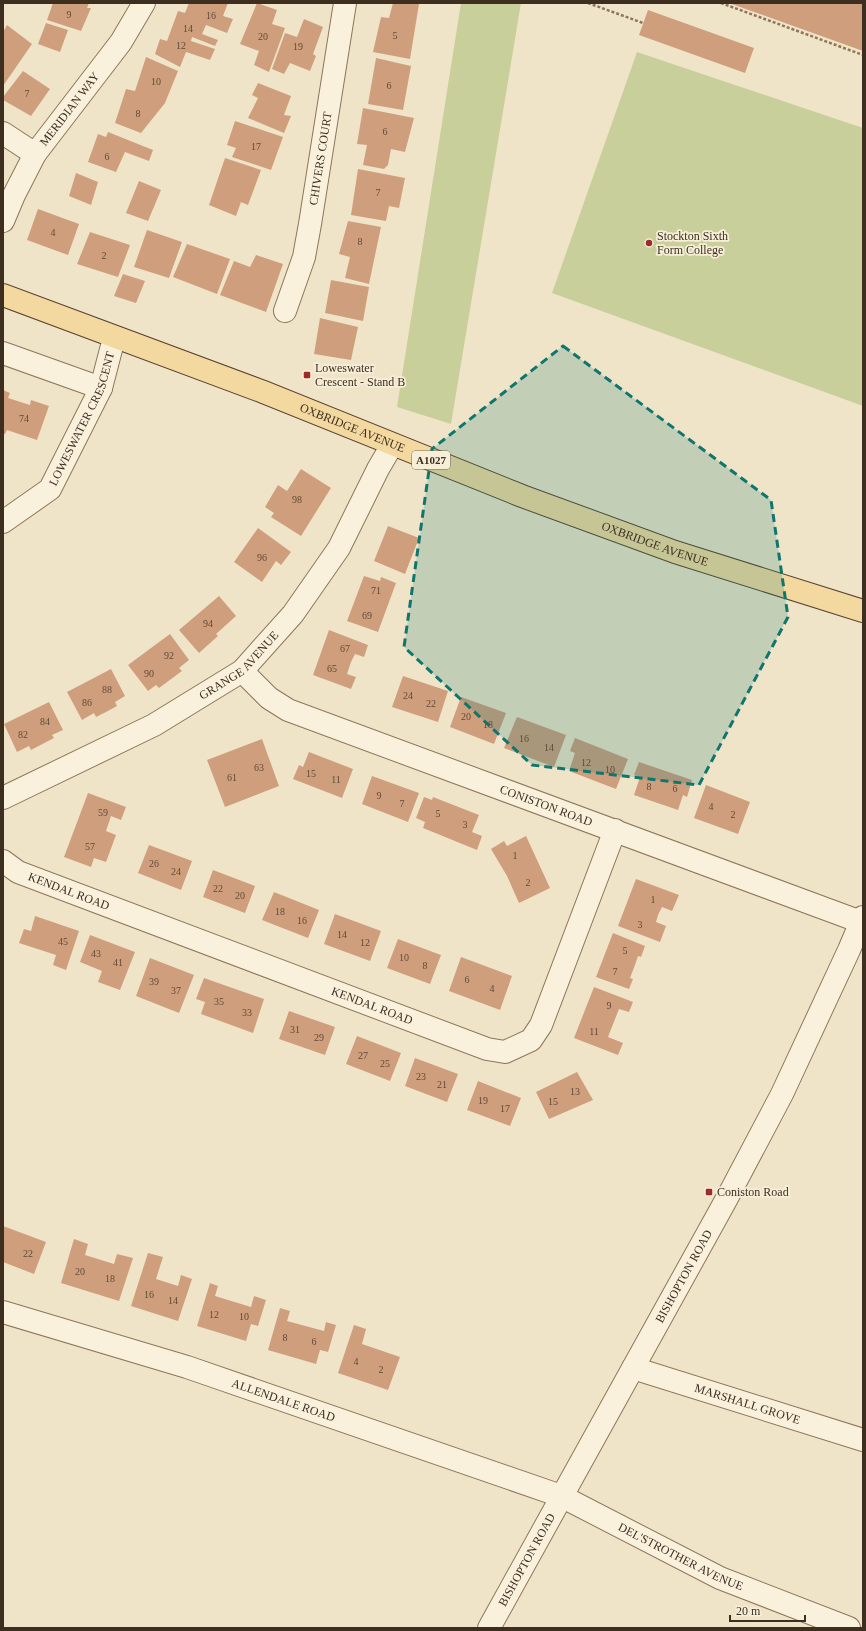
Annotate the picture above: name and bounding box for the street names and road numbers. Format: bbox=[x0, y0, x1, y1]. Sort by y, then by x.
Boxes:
street label: MERIDIAN WAY bbox=[37, 69, 102, 149]
street label: CHIVERS COURT bbox=[306, 110, 335, 206]
street label: LOWESWATER CRESCENT bbox=[46, 349, 117, 488]
street label: OXBRIDGE AVENUE bbox=[298, 400, 407, 455]
road number: A1027 bbox=[412, 451, 450, 469]
street label: OXBRIDGE AVENUE bbox=[600, 519, 710, 569]
street label: GRANGE AVENUE bbox=[197, 628, 281, 703]
street label: CONISTON ROAD bbox=[498, 782, 595, 829]
street label: KENDAL ROAD bbox=[26, 869, 112, 913]
street label: KENDAL ROAD bbox=[329, 984, 415, 1027]
street label: BISHOPTON ROAD bbox=[652, 1227, 715, 1325]
street label: ALLENDALE ROAD bbox=[230, 1376, 337, 1425]
street label: MARSHALL GROVE bbox=[693, 1381, 802, 1427]
street label: BISHOPTON ROAD bbox=[495, 1510, 558, 1609]
street label: DEL'STROTHER AVENUE bbox=[616, 1520, 745, 1593]

